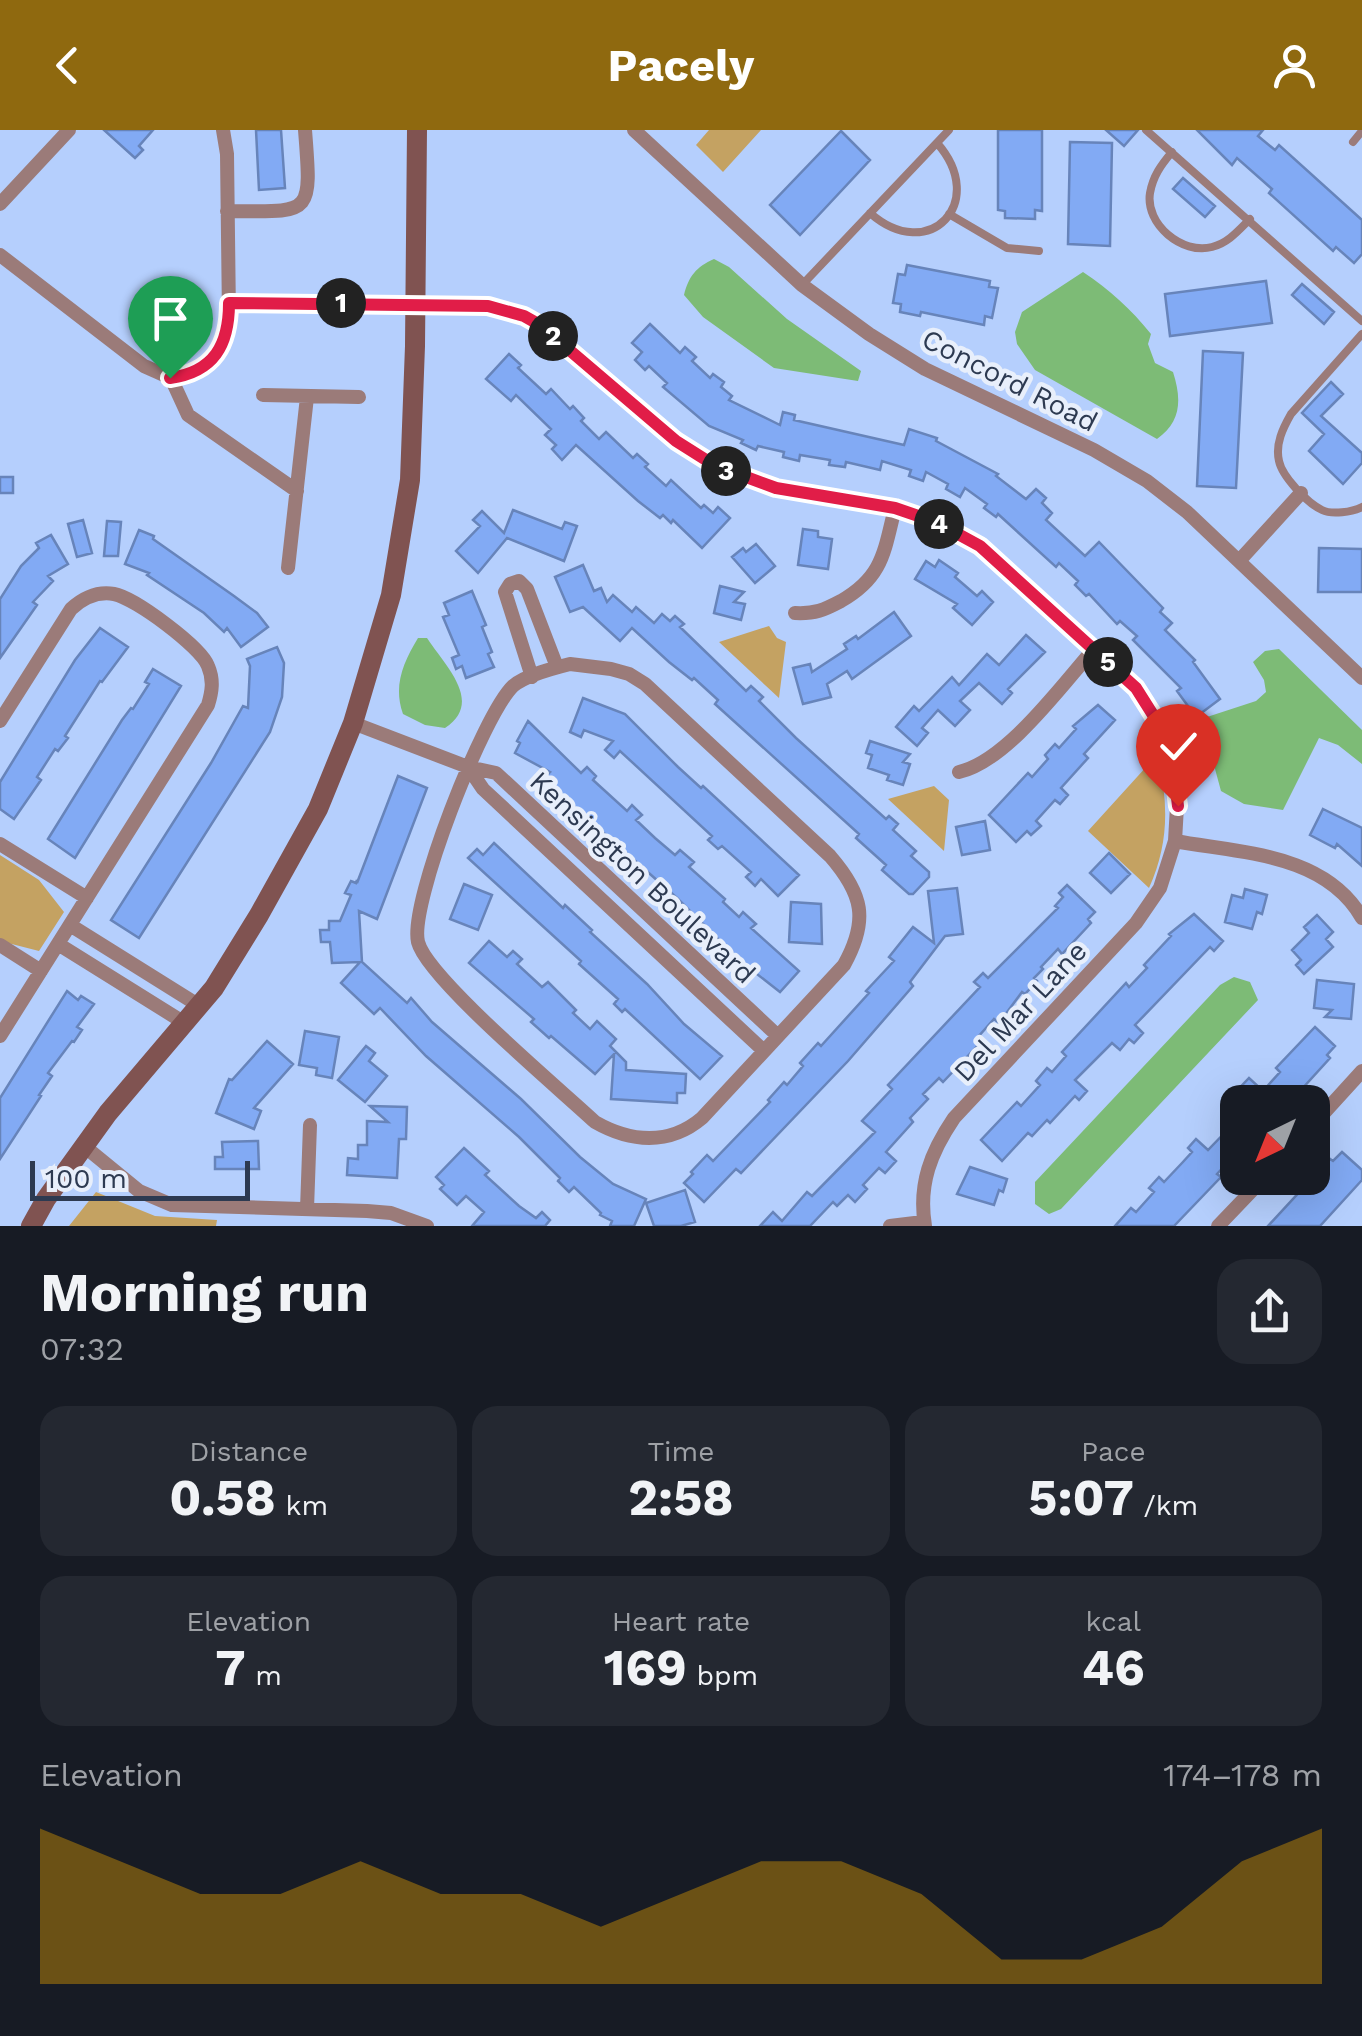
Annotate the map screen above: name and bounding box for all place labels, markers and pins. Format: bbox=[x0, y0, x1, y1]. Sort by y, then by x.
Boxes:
pin bbox=[128, 276, 213, 379]
pin: 1 bbox=[316, 278, 366, 328]
pin: 2 bbox=[528, 311, 578, 361]
pin: 3 bbox=[701, 446, 751, 496]
pin: 4 bbox=[914, 499, 964, 549]
pin: 5 bbox=[1083, 637, 1133, 687]
pin bbox=[1136, 704, 1221, 807]

